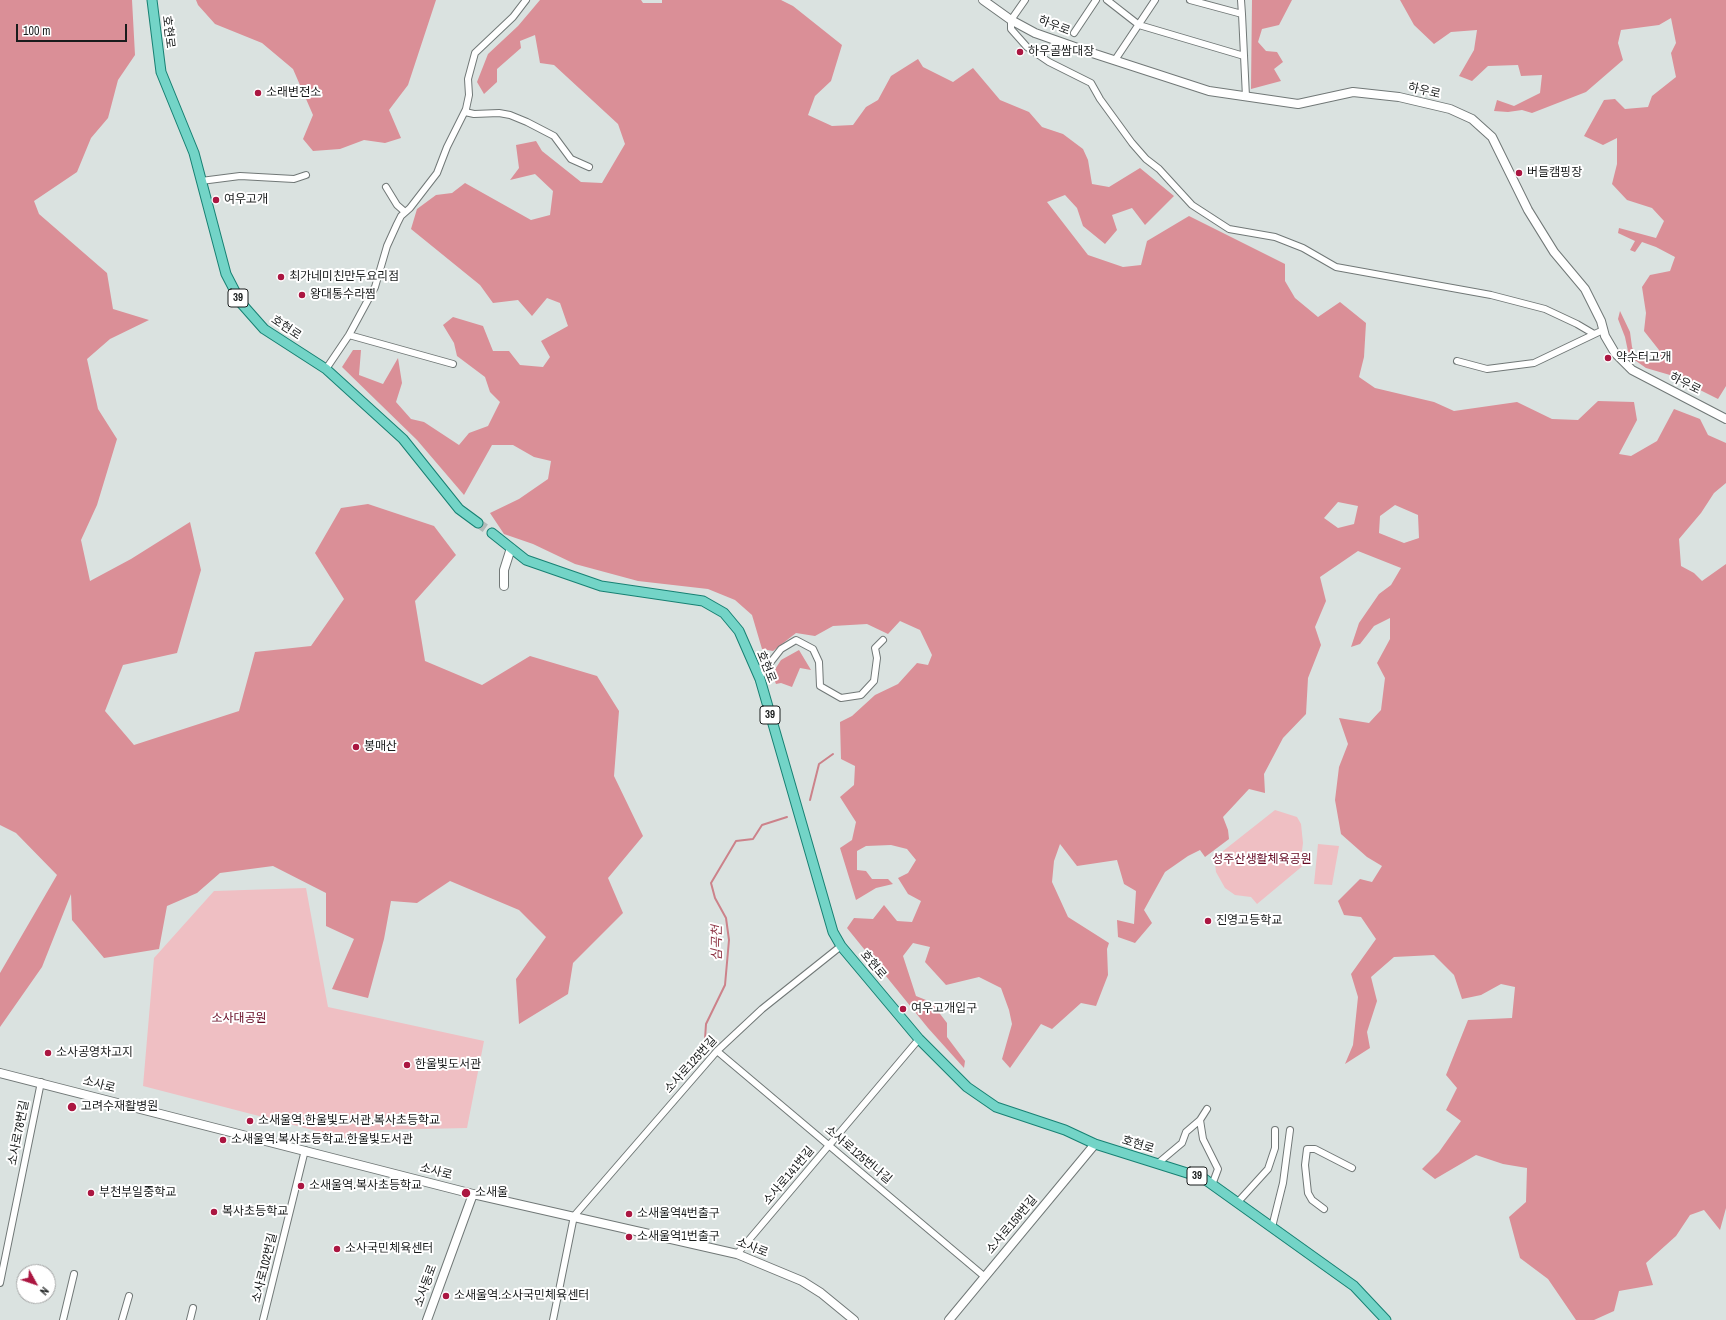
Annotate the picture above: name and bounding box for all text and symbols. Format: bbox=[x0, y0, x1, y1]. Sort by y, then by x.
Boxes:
street label: 하우로 bbox=[1036, 13, 1072, 39]
street label: 호현로 bbox=[159, 15, 177, 49]
scale bar bbox=[18, 16, 129, 42]
text: 100 m bbox=[23, 23, 50, 39]
place label: 하우골쌈대장 bbox=[1028, 45, 1094, 59]
marker: 하우골쌈대장 bbox=[1015, 47, 1025, 57]
street label: 하우로 bbox=[1406, 80, 1442, 102]
place label: 소래변전소 bbox=[266, 86, 321, 100]
marker: 소래변전소 bbox=[253, 88, 263, 98]
place label: 버들캠핑장 bbox=[1527, 166, 1582, 180]
marker: 버들캠핑장 bbox=[1514, 168, 1524, 178]
place label: 여우고개 bbox=[224, 193, 268, 207]
marker: 여우고개 bbox=[211, 195, 221, 205]
place label: 최가네미친만두요리점 bbox=[289, 270, 399, 284]
marker: 최가네미친만두요리점 bbox=[276, 272, 286, 282]
place label: 왕대통수라찜 bbox=[310, 288, 376, 302]
road number: 39 bbox=[228, 289, 248, 307]
marker: 왕대통수라찜 bbox=[297, 290, 307, 300]
street label: 호현로 bbox=[268, 313, 304, 343]
place label: 약수터고개 bbox=[1616, 351, 1671, 365]
marker: 약수터고개 bbox=[1603, 353, 1613, 363]
street label: 하우로 bbox=[1667, 370, 1703, 398]
street label: 호현로 bbox=[753, 649, 779, 685]
road number: 39 bbox=[760, 706, 780, 724]
place label: 봉매산 bbox=[364, 740, 397, 754]
marker: 봉매산 bbox=[351, 742, 361, 752]
park label: 성주산생활체육공원 bbox=[1212, 853, 1312, 867]
place label: 진영고등학교 bbox=[1216, 914, 1282, 928]
marker: 진영고등학교 bbox=[1203, 916, 1213, 926]
water label: 심곡천 bbox=[710, 925, 726, 961]
street label: 호현로 bbox=[857, 948, 889, 982]
place label: 여우고개입구 bbox=[911, 1002, 977, 1016]
marker: 여우고개입구 bbox=[898, 1004, 908, 1014]
park label: 소사대공원 bbox=[211, 1012, 267, 1026]
street label: 소사로125번길 bbox=[662, 1034, 720, 1096]
place label: 소사공영차고지 bbox=[56, 1046, 133, 1060]
marker: 소사공영차고지 bbox=[43, 1048, 53, 1058]
place label: 한울빛도서관 bbox=[415, 1058, 481, 1072]
marker: 한울빛도서관 bbox=[402, 1060, 412, 1070]
street label: 소사로 bbox=[81, 1074, 117, 1096]
street label: 소사로78번길 bbox=[6, 1099, 32, 1167]
place label: 고려수재활병원 bbox=[81, 1100, 158, 1114]
marker: 고려수재활병원 bbox=[66, 1101, 78, 1113]
place label: 소새울역.한울빛도서관.복사초등학교 bbox=[258, 1114, 440, 1128]
marker: 소새울역.한울빛도서관.복사초등학교 bbox=[245, 1116, 255, 1126]
street label: 소사로125번나길 bbox=[822, 1123, 894, 1187]
place label: 소새울역.복사초등학교.한울빛도서관 bbox=[231, 1133, 413, 1147]
street label: 호현로 bbox=[1120, 1133, 1156, 1157]
marker: 소새울역.복사초등학교.한울빛도서관 bbox=[218, 1135, 228, 1145]
street label: 소사로141번길 bbox=[760, 1144, 818, 1208]
street label: 소사로 bbox=[418, 1161, 454, 1183]
road number: 39 bbox=[1187, 1167, 1207, 1185]
place label: 소새울역.복사초등학교 bbox=[309, 1179, 422, 1193]
marker: 소새울역.복사초등학교 bbox=[296, 1181, 306, 1191]
place label: 부천부일중학교 bbox=[99, 1186, 176, 1200]
place label: 소새울 bbox=[475, 1186, 508, 1200]
marker: 소새울 bbox=[460, 1187, 472, 1199]
marker: 부천부일중학교 bbox=[86, 1188, 96, 1198]
street label: 소사로159번길 bbox=[983, 1193, 1041, 1257]
place label: 복사초등학교 bbox=[222, 1205, 288, 1219]
marker: 복사초등학교 bbox=[209, 1207, 219, 1217]
place label: 소새울역4번출구 bbox=[637, 1207, 720, 1221]
marker: 소새울역4번출구 bbox=[624, 1209, 634, 1219]
place label: 소새울역1번출구 bbox=[637, 1230, 720, 1244]
street label: 소사로102번길 bbox=[249, 1232, 281, 1304]
marker: 소새울역1번출구 bbox=[624, 1232, 634, 1242]
street label: 소사로 bbox=[734, 1235, 770, 1261]
place label: 소사국민체육센터 bbox=[345, 1242, 433, 1256]
marker: 소사국민체육센터 bbox=[332, 1244, 342, 1254]
street label: 소사동로 bbox=[412, 1263, 440, 1309]
north arrow bbox=[16, 1264, 56, 1304]
text: N bbox=[37, 1284, 52, 1298]
place label: 소새울역.소사국민체육센터 bbox=[454, 1289, 589, 1303]
marker: 소새울역.소사국민체육센터 bbox=[441, 1291, 451, 1301]

